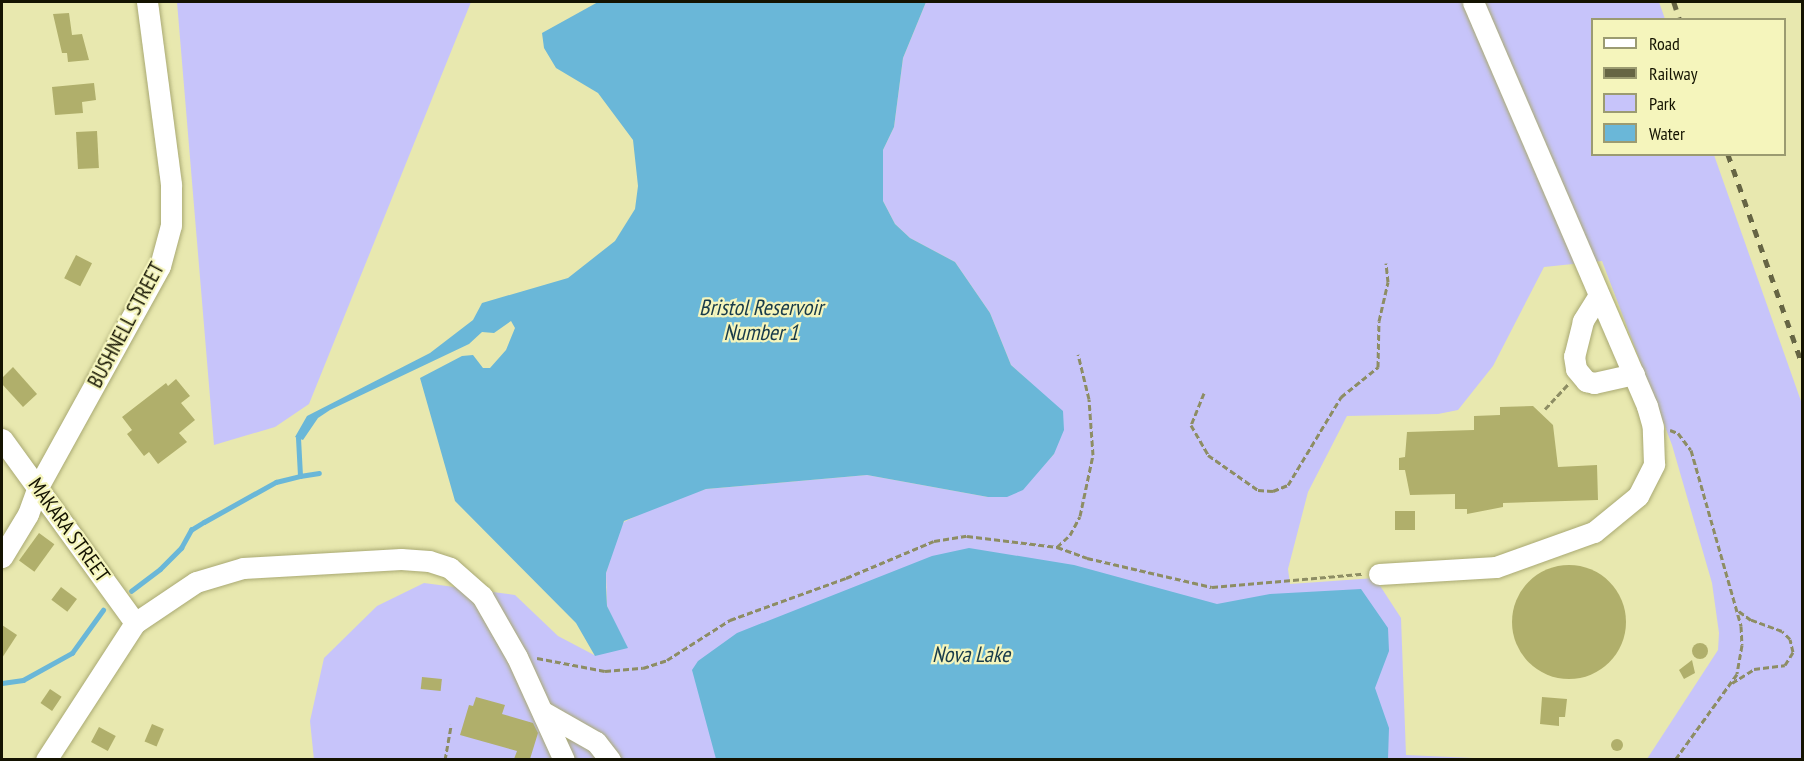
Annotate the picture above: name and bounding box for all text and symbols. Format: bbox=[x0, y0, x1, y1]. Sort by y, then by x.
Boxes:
legend bbox=[1591, 18, 1786, 156]
text: Road bbox=[1649, 32, 1680, 55]
text: Railway bbox=[1649, 62, 1698, 85]
text: Park bbox=[1649, 92, 1676, 115]
text: Water bbox=[1649, 122, 1685, 145]
street label: BUSHNELL STREET bbox=[82, 258, 170, 392]
water label: Bristol Reservoir Number 1 bbox=[699, 294, 823, 346]
street label: MAKARA STREET bbox=[23, 473, 115, 587]
water label: Nova Lake bbox=[932, 642, 1010, 668]

